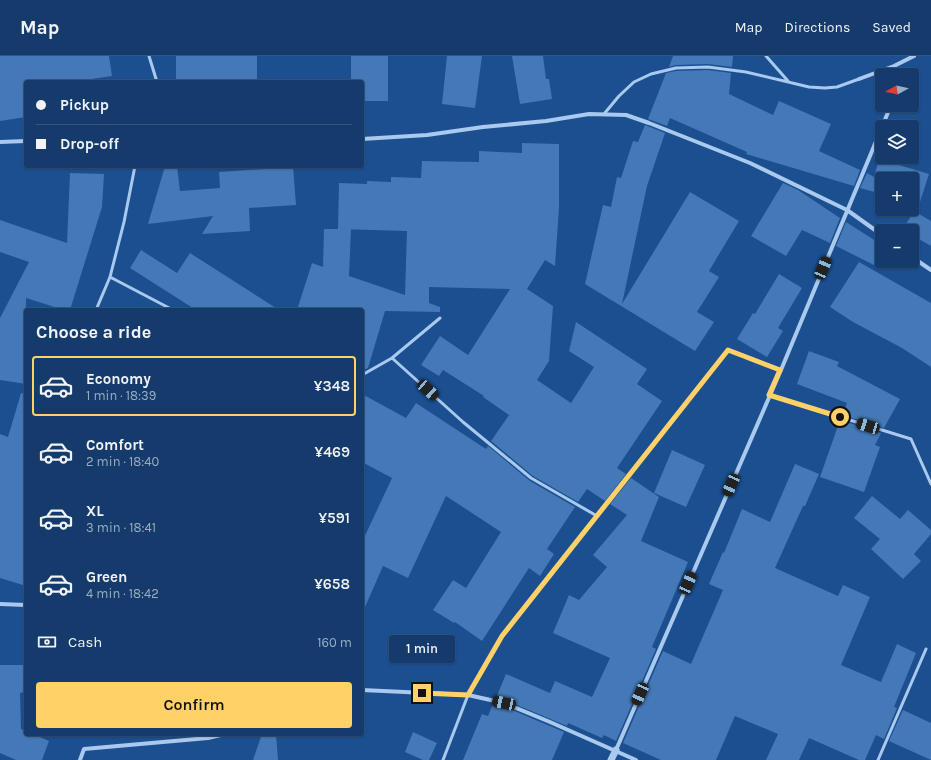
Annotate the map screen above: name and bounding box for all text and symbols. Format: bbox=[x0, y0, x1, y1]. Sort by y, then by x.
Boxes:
text: Map bbox=[20, 17, 59, 39]
text: Map bbox=[735, 19, 763, 36]
text: Directions bbox=[785, 19, 850, 36]
text: Saved bbox=[872, 19, 911, 36]
north arrow bbox=[875, 68, 919, 112]
map controls bbox=[875, 68, 919, 268]
text: Pickup bbox=[60, 96, 109, 114]
button: layers bbox=[875, 120, 919, 164]
text: Drop-off bbox=[60, 135, 119, 153]
button: + bbox=[875, 172, 919, 216]
button: − bbox=[875, 224, 919, 268]
car bbox=[813, 255, 833, 281]
text: Choose a ride bbox=[36, 321, 151, 343]
icon: car bbox=[38, 368, 74, 404]
text: Economy bbox=[86, 370, 151, 388]
text: ¥348 bbox=[314, 377, 350, 395]
car bbox=[415, 378, 441, 402]
text: 1 min · 18:39 bbox=[86, 388, 156, 403]
route start bbox=[831, 408, 849, 426]
car bbox=[855, 417, 881, 435]
icon: car bbox=[38, 434, 74, 470]
text: Comfort bbox=[86, 436, 144, 454]
text: ¥469 bbox=[315, 443, 350, 461]
text: 2 min · 18:40 bbox=[86, 454, 159, 469]
car bbox=[721, 472, 741, 498]
icon: car bbox=[38, 500, 74, 536]
text: XL bbox=[86, 502, 104, 520]
text: ¥591 bbox=[318, 509, 350, 527]
text: 3 min · 18:41 bbox=[86, 520, 156, 535]
icon: car bbox=[38, 566, 74, 602]
text: Green bbox=[86, 568, 127, 586]
car bbox=[678, 570, 698, 596]
text: ¥658 bbox=[314, 575, 350, 593]
text: 4 min · 18:42 bbox=[86, 586, 159, 601]
icon: cash bbox=[36, 631, 58, 653]
text: Cash bbox=[68, 633, 102, 651]
text: 160 m bbox=[317, 635, 352, 650]
callout: 1 min bbox=[389, 635, 455, 663]
text: 1 min bbox=[406, 641, 438, 656]
car bbox=[630, 681, 650, 707]
button: Confirm bbox=[36, 682, 352, 728]
route end bbox=[413, 684, 431, 702]
car bbox=[491, 695, 517, 711]

